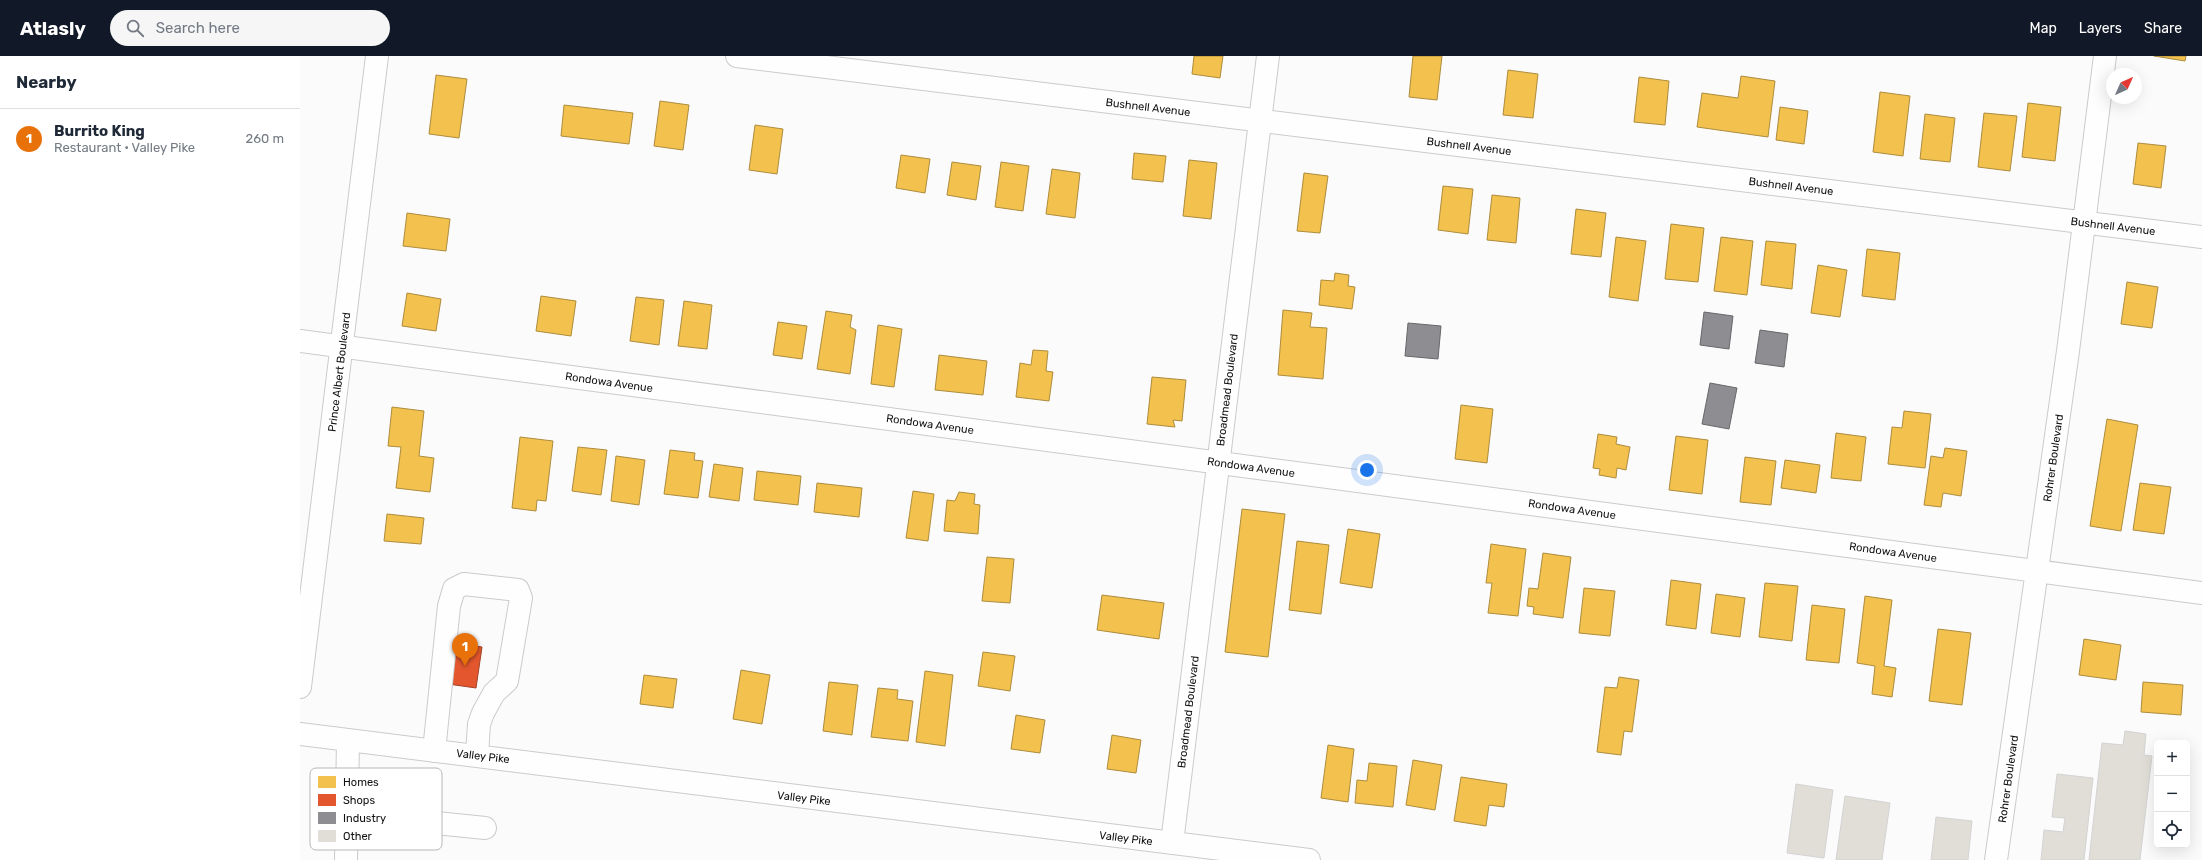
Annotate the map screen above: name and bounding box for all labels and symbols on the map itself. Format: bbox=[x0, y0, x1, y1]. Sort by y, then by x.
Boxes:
north arrow bbox=[2106, 68, 2142, 104]
street label: Bushnell Avenue bbox=[1105, 96, 1191, 119]
street label: Bushnell Avenue bbox=[1426, 135, 1512, 158]
street label: Bushnell Avenue bbox=[1748, 175, 1834, 198]
street label: Bushnell Avenue bbox=[2070, 215, 2156, 238]
street label: Prince Albert Boulevard bbox=[326, 311, 353, 433]
street label: Broadmead Boulevard bbox=[1214, 333, 1241, 447]
street label: Rondowa Avenue bbox=[564, 370, 654, 395]
street label: Rondowa Avenue bbox=[885, 412, 975, 437]
street label: Rohrer Boulevard bbox=[2041, 413, 2066, 503]
street label: Rondowa Avenue bbox=[1206, 455, 1296, 480]
your location bbox=[1357, 460, 1377, 480]
street label: Rondowa Avenue bbox=[1527, 497, 1617, 522]
street label: Rondowa Avenue bbox=[1848, 540, 1938, 565]
pin: 1 bbox=[452, 633, 478, 666]
street label: Broadmead Boulevard bbox=[1175, 655, 1202, 769]
street label: Rohrer Boulevard bbox=[1996, 734, 2021, 824]
street label: Valley Pike bbox=[455, 747, 510, 766]
legend bbox=[310, 768, 442, 850]
text: Homes bbox=[343, 776, 379, 789]
street label: Valley Pike bbox=[776, 789, 831, 808]
text: Shops bbox=[343, 794, 375, 807]
text: Industry bbox=[343, 812, 386, 825]
street label: Valley Pike bbox=[1098, 829, 1153, 848]
text: Other bbox=[343, 830, 373, 843]

